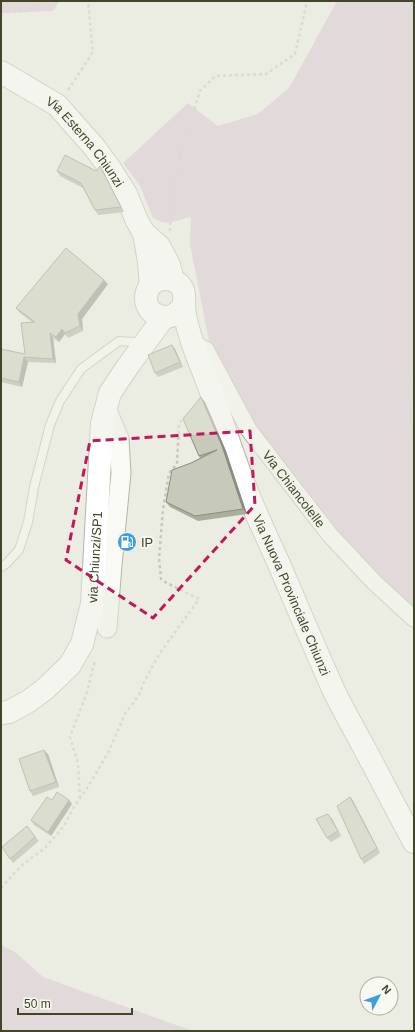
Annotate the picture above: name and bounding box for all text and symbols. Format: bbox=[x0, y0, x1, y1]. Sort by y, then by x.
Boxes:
street label: Via Esterna Chiunzi bbox=[44, 93, 127, 190]
street label: Via Chiancolelle bbox=[260, 447, 329, 530]
street label: via Chiunzi/SP1 bbox=[85, 511, 105, 603]
street label: Via Nuova Provinciale Chiunzi bbox=[250, 512, 334, 678]
fuel station icon: IP bbox=[116, 531, 138, 553]
place label: IP bbox=[141, 535, 153, 550]
north arrow bbox=[359, 976, 399, 1016]
text: N bbox=[379, 983, 394, 996]
scale bar bbox=[18, 990, 132, 1016]
text: 50 m bbox=[24, 997, 51, 1011]

